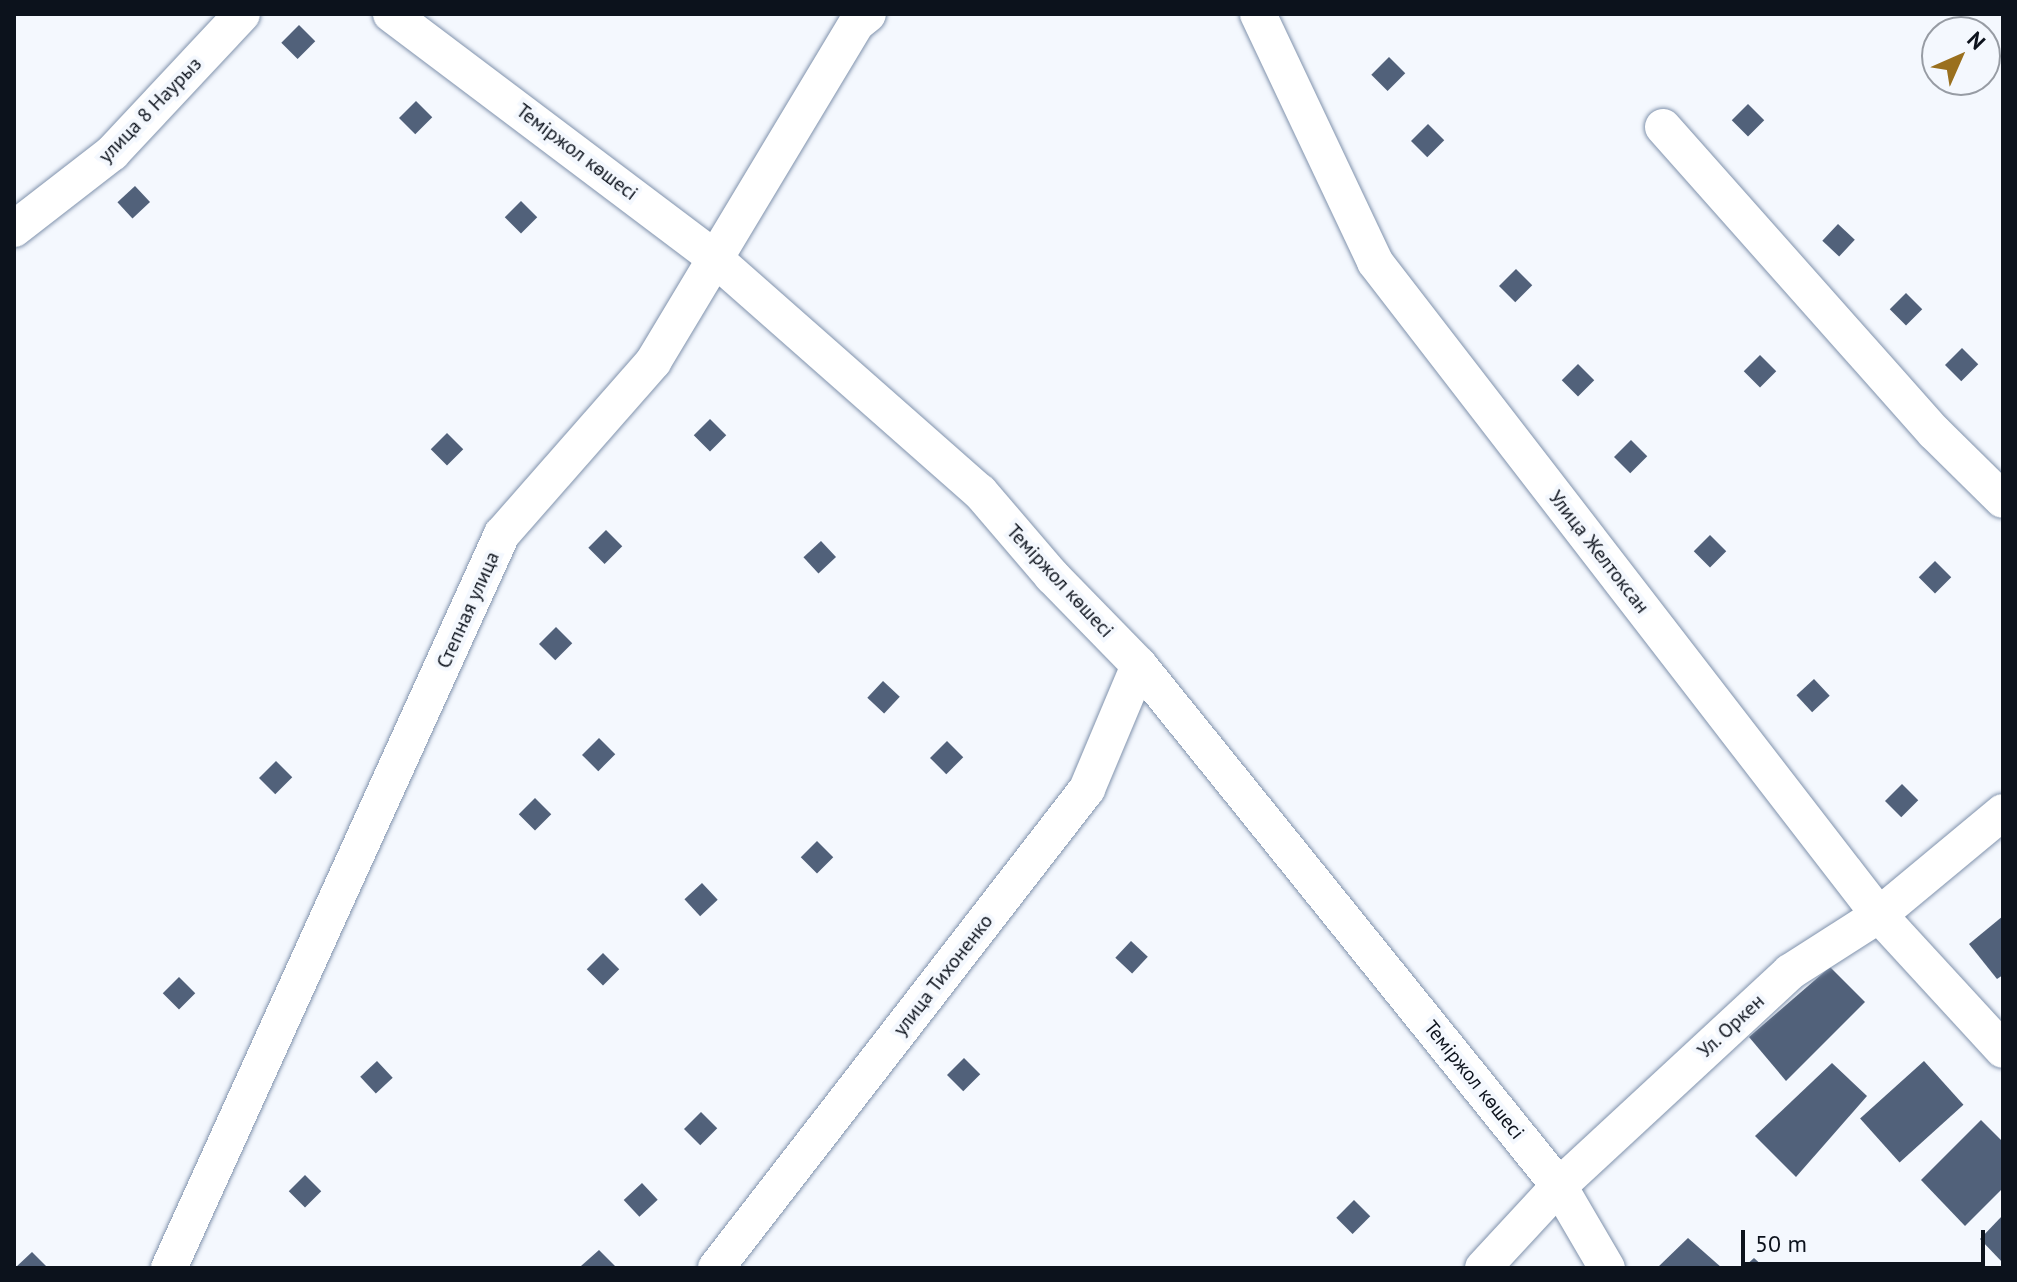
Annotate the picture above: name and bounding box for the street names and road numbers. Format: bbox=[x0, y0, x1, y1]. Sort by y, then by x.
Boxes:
street label: улица 8 Наурыз bbox=[93, 52, 207, 168]
street label: Теміржол көшесі bbox=[512, 99, 642, 205]
street label: Улица Желтоксан bbox=[1544, 486, 1654, 618]
street label: Теміржол көшесі bbox=[1002, 520, 1118, 642]
street label: Степная улица bbox=[432, 548, 504, 672]
street label: улица Тихоненко bbox=[888, 909, 998, 1041]
street label: Ул. Оркен bbox=[1692, 989, 1770, 1063]
street label: Теміржол көшесі bbox=[1419, 1016, 1529, 1144]

